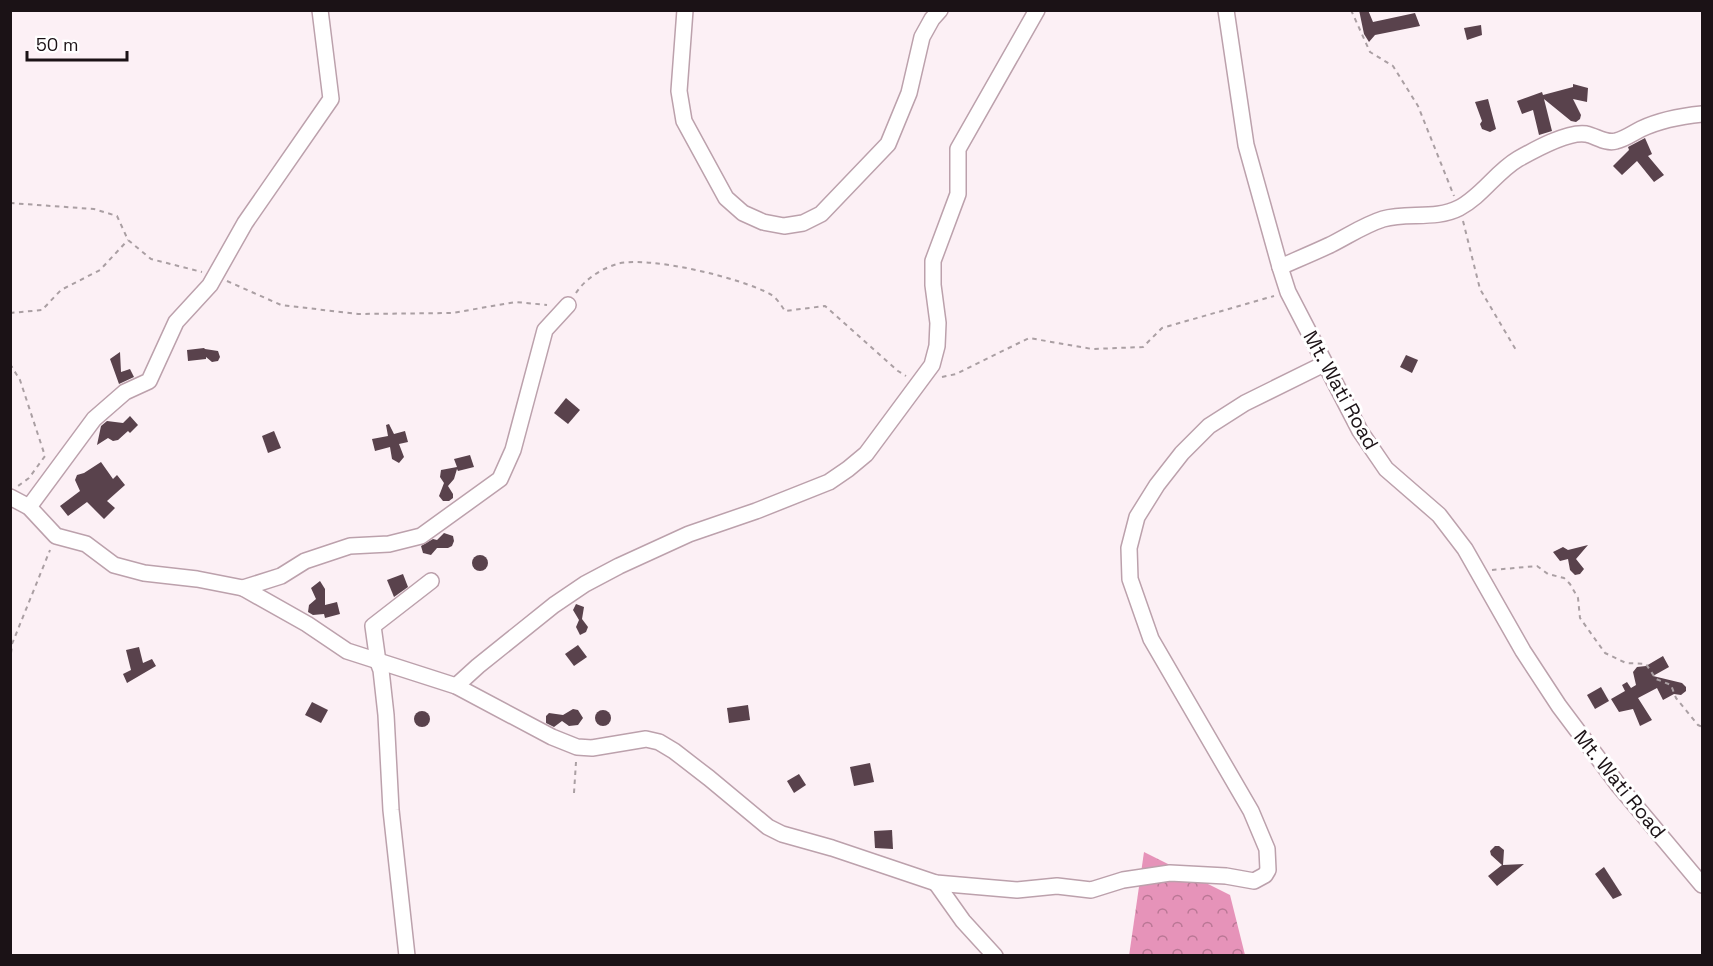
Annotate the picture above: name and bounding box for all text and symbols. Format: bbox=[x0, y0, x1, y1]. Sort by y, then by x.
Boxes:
scale bar bbox=[27, 24, 128, 62]
text: 50 m bbox=[36, 33, 78, 56]
street label: Mt. Wati Road bbox=[1298, 326, 1384, 454]
street label: Mt. Wati Road bbox=[1568, 724, 1672, 844]

